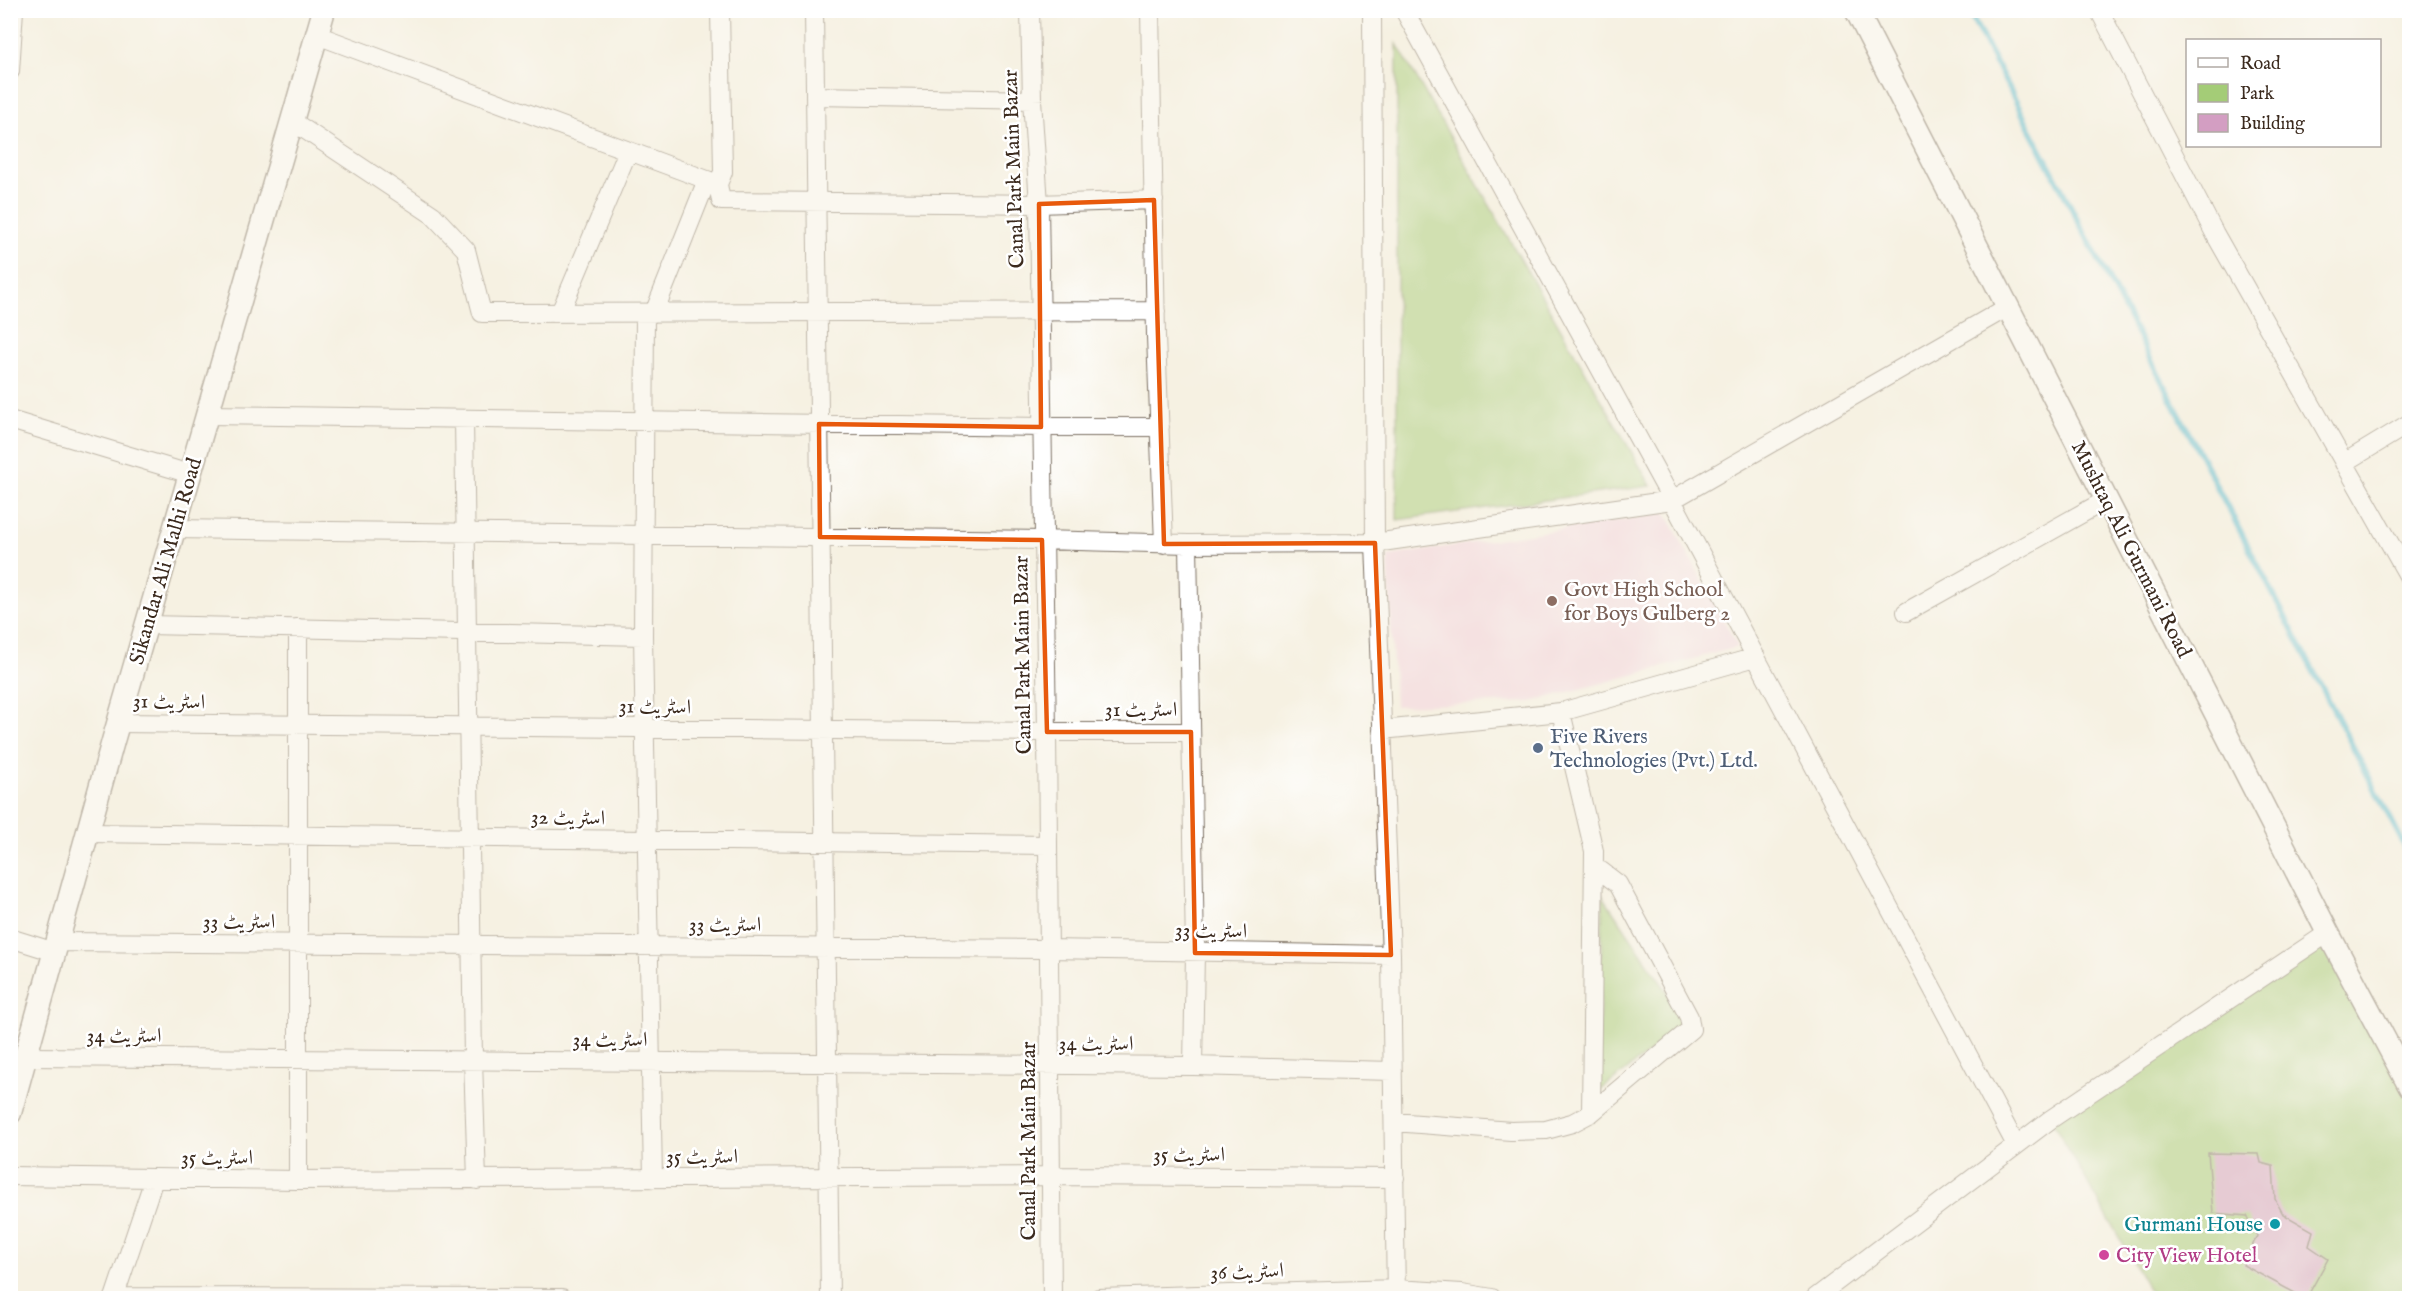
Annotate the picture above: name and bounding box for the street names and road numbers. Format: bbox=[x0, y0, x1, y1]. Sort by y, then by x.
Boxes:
street label: Canal Park Main Bazar bbox=[998, 69, 1031, 269]
street label: Mushtaq Ali Gurmani Road bbox=[2064, 437, 2197, 663]
street label: Sikandar Ali Malhi Road bbox=[124, 454, 209, 668]
street label: Canal Park Main Bazar bbox=[1008, 555, 1039, 755]
street label: اسٹریٹ 31 bbox=[133, 688, 205, 717]
street label: اسٹریٹ 31 bbox=[619, 693, 691, 722]
street label: اسٹریٹ 31 bbox=[1105, 697, 1177, 724]
street label: اسٹریٹ 32 bbox=[531, 804, 605, 833]
street label: اسٹریٹ 33 bbox=[203, 909, 275, 936]
street label: اسٹریٹ 33 bbox=[689, 912, 761, 939]
street label: اسٹریٹ 33 bbox=[1175, 917, 1247, 946]
street label: اسٹریٹ 34 bbox=[87, 1023, 161, 1050]
street label: اسٹریٹ 34 bbox=[573, 1027, 647, 1054]
street label: اسٹریٹ 34 bbox=[1059, 1031, 1133, 1058]
street label: Canal Park Main Bazar bbox=[1016, 1041, 1043, 1240]
street label: اسٹریٹ 35 bbox=[1153, 1142, 1225, 1169]
street label: اسٹریٹ 35 bbox=[666, 1144, 738, 1171]
street label: اسٹریٹ 35 bbox=[181, 1145, 253, 1172]
street label: اسٹریٹ 36 bbox=[1210, 1258, 1284, 1287]

